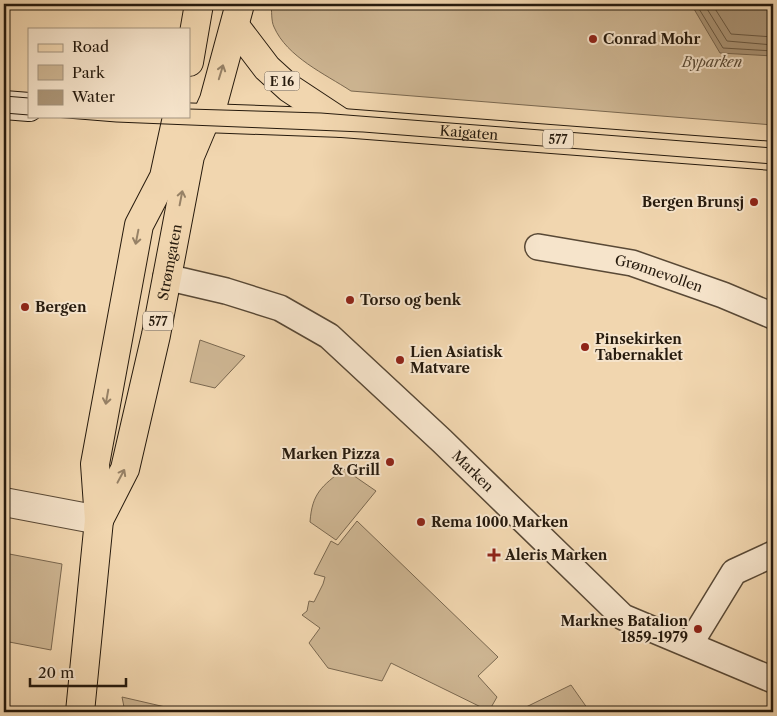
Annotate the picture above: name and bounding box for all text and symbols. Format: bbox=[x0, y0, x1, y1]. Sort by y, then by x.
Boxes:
legend bbox=[28, 28, 190, 118]
place label: Conrad Mohr bbox=[603, 30, 700, 48]
marker: Conrad Mohr bbox=[587, 33, 599, 45]
text: Road bbox=[72, 37, 109, 56]
park label: Byparken bbox=[681, 53, 742, 71]
text: Park bbox=[72, 63, 106, 82]
one-way arrow bbox=[216, 65, 226, 81]
road number: E 16 bbox=[264, 72, 300, 90]
text: Water bbox=[71, 87, 116, 106]
street label: Kaigaten bbox=[439, 121, 499, 144]
road number: 577 bbox=[543, 130, 573, 148]
one-way arrow bbox=[177, 191, 187, 207]
place label: Bergen Brunsj bbox=[642, 193, 744, 211]
marker: Bergen Brunsj bbox=[748, 196, 760, 208]
street label: Strømgaten bbox=[154, 222, 186, 302]
one-way arrow bbox=[132, 229, 141, 245]
street label: Grønnevollen bbox=[614, 251, 705, 296]
place label: Torso og benk bbox=[360, 291, 462, 309]
marker: Torso og benk bbox=[344, 294, 356, 306]
place label: Bergen bbox=[35, 298, 87, 316]
marker: Bergen bbox=[19, 301, 31, 313]
road number: 577 bbox=[143, 312, 173, 331]
place label: Pinsekirken Tabernaklet bbox=[595, 330, 683, 364]
marker: Pinsekirken Tabernaklet bbox=[579, 341, 591, 353]
place label: Lien Asiatisk Matvare bbox=[410, 343, 503, 377]
marker: Lien Asiatisk Matvare bbox=[394, 354, 406, 366]
one-way arrow bbox=[101, 388, 111, 404]
place label: Marken Pizza & Grill bbox=[281, 445, 381, 479]
street label: Marken bbox=[448, 447, 498, 496]
marker: Marken Pizza & Grill bbox=[384, 456, 396, 468]
one-way arrow bbox=[116, 469, 126, 484]
place label: Rema 1000 Marken bbox=[431, 513, 569, 531]
marker: Rema 1000 Marken bbox=[415, 516, 427, 528]
place label: Aleris Marken bbox=[504, 546, 608, 564]
marker: Aleris Marken bbox=[487, 548, 501, 562]
place label: Marknes Batalion 1859-1979 bbox=[560, 612, 688, 646]
marker: Marknes Batalion 1859-1979 bbox=[692, 623, 704, 635]
scale bar bbox=[30, 656, 126, 688]
text: 20 m bbox=[38, 663, 74, 682]

